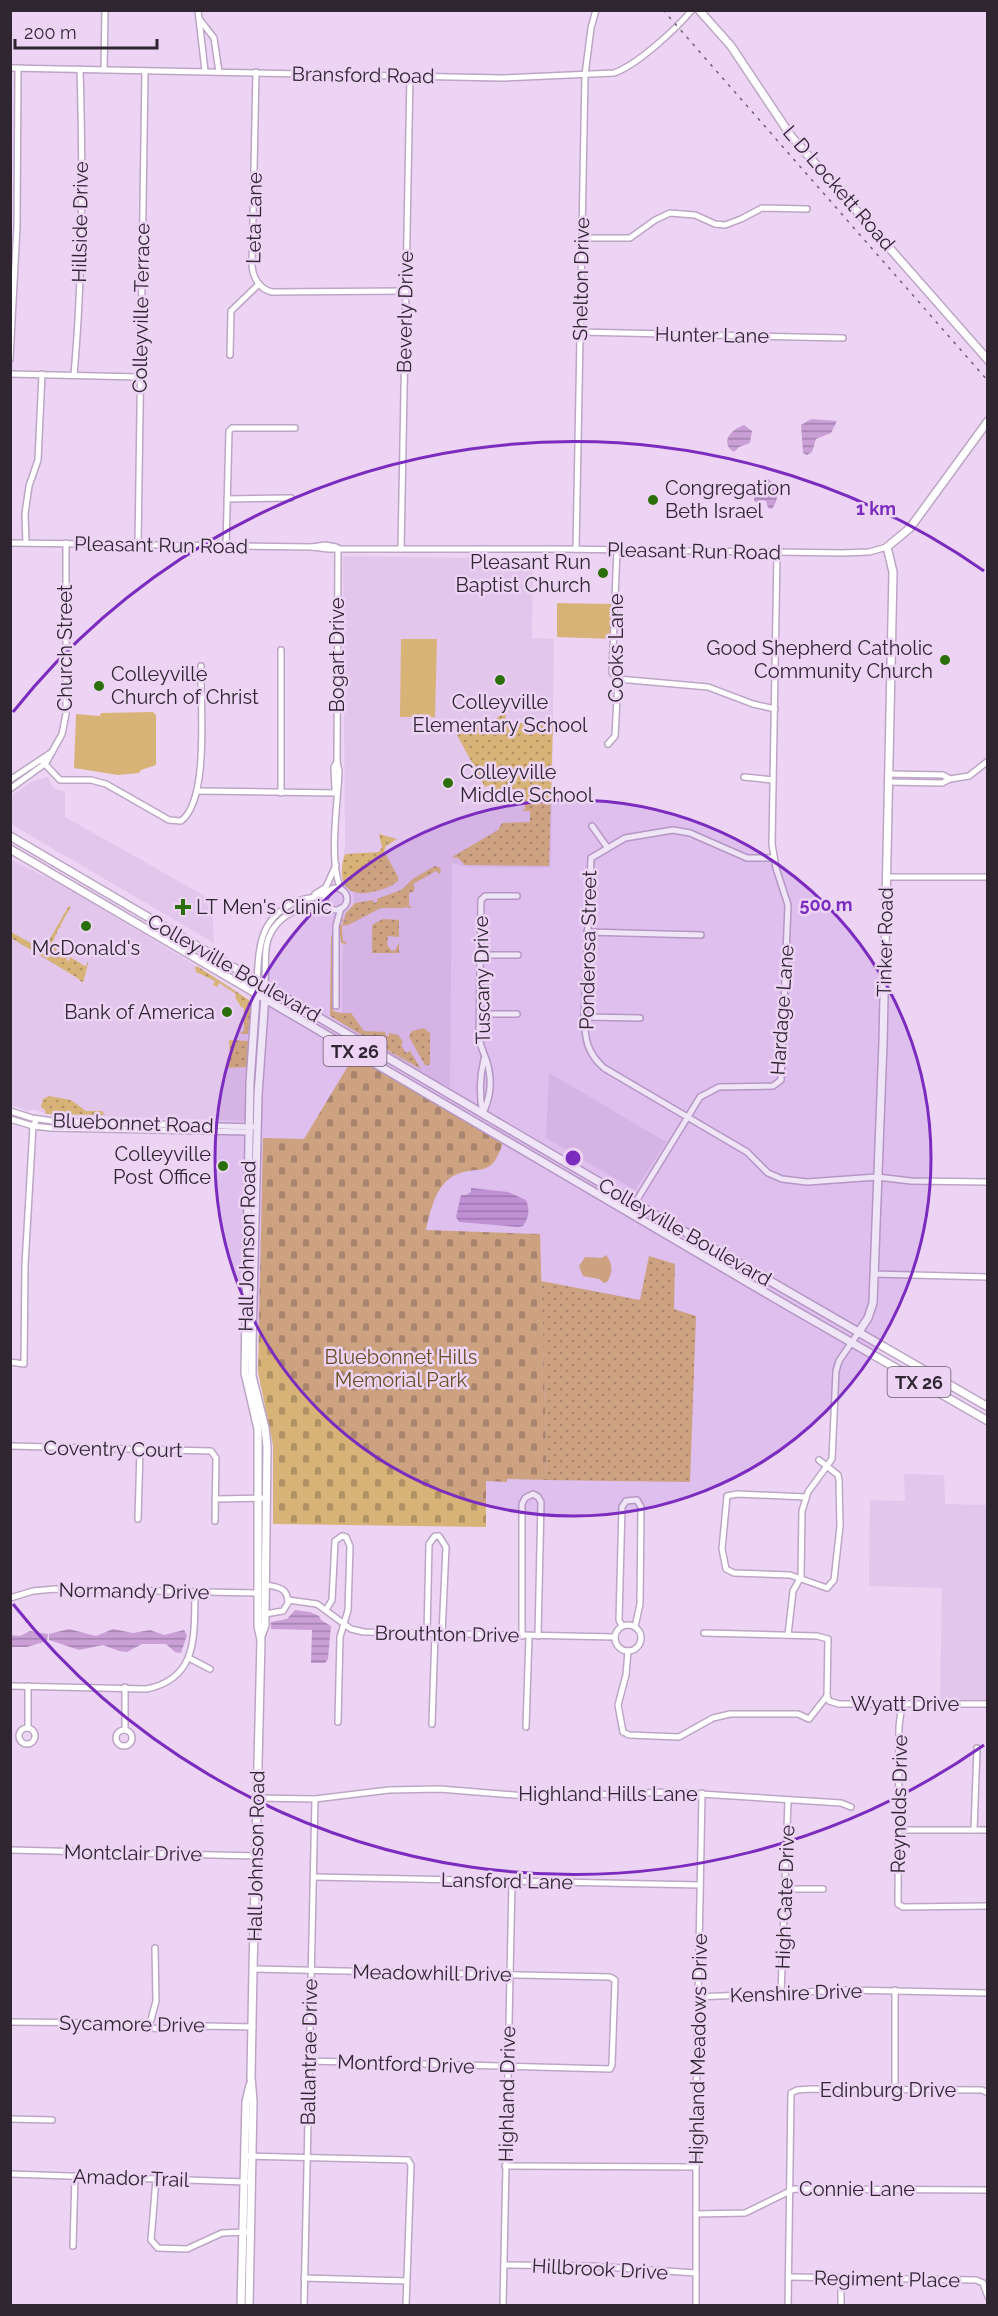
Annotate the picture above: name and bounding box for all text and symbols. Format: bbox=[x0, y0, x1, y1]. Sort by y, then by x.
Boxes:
scale bar bbox=[15, 12, 158, 50]
text: 200 m bbox=[24, 22, 77, 43]
street label: Bransford Road bbox=[291, 62, 435, 88]
street label: L D Lockett Road bbox=[778, 120, 900, 256]
street label: Hillside Drive bbox=[67, 161, 93, 283]
street label: Leta Lane bbox=[241, 172, 267, 264]
street label: Shelton Drive bbox=[568, 217, 594, 341]
street label: Colleyville Terrace bbox=[128, 222, 154, 393]
street label: Beverly Drive bbox=[392, 251, 418, 373]
street label: Hunter Lane bbox=[655, 322, 769, 348]
place label: Congregation Beth Israel bbox=[665, 476, 791, 523]
marker: Congregation Beth Israel bbox=[646, 493, 660, 507]
text: 1 km bbox=[856, 498, 896, 519]
street label: Pleasant Run Road bbox=[74, 531, 248, 559]
street label: Pleasant Run Road bbox=[607, 537, 781, 565]
place label: Pleasant Run Baptist Church bbox=[455, 550, 591, 597]
marker: Pleasant Run Baptist Church bbox=[596, 566, 610, 580]
street label: Church Street bbox=[53, 584, 77, 712]
street label: Cooks Lane bbox=[604, 593, 628, 702]
street label: Bogart Drive bbox=[325, 597, 349, 713]
place label: Good Shepherd Catholic Community Church bbox=[706, 636, 933, 683]
marker: Good Shepherd Catholic Community Church bbox=[938, 653, 952, 667]
place label: Colleyville Church of Christ bbox=[111, 662, 259, 709]
marker: Colleyville Elementary School bbox=[493, 673, 507, 687]
marker: Colleyville Church of Christ bbox=[92, 679, 106, 693]
place label: Colleyville Elementary School bbox=[412, 690, 588, 737]
place label: Colleyville Middle School bbox=[460, 760, 594, 807]
marker: Colleyville Middle School bbox=[441, 776, 455, 790]
street label: Ponderosa Street bbox=[575, 870, 601, 1030]
street label: Tinker Road bbox=[872, 887, 898, 997]
text: 500 m bbox=[799, 894, 853, 915]
place label: LT Men's Clinic bbox=[196, 895, 332, 919]
marker: LT Men's Clinic bbox=[174, 898, 192, 916]
street label: Colleyville Boulevard bbox=[143, 909, 325, 1027]
street label: Tuscany Drive bbox=[469, 915, 495, 1044]
marker: McDonald's bbox=[79, 919, 93, 933]
place label: McDonald's bbox=[32, 936, 140, 960]
street label: Hardage Lane bbox=[765, 944, 799, 1076]
place label: Bank of America bbox=[64, 1000, 215, 1024]
marker: Bank of America bbox=[220, 1005, 234, 1019]
road number: TX 26 bbox=[324, 1036, 386, 1066]
street label: Bluebonnet Road bbox=[52, 1108, 214, 1138]
place label: Colleyville Post Office bbox=[113, 1142, 211, 1189]
centre of rings bbox=[563, 1148, 583, 1168]
marker: Colleyville Post Office bbox=[216, 1159, 230, 1173]
street label: Hall Johnson Road bbox=[234, 1160, 260, 1332]
street label: Colleyville Boulevard bbox=[594, 1173, 776, 1291]
park label: Bluebonnet Hills Memorial Park bbox=[324, 1345, 478, 1392]
road number: TX 26 bbox=[888, 1367, 950, 1397]
street label: Coventry Court bbox=[43, 1436, 183, 1462]
street label: Normandy Drive bbox=[58, 1578, 210, 1604]
street label: Brouthton Drive bbox=[374, 1621, 520, 1647]
street label: Wyatt Drive bbox=[851, 1692, 959, 1716]
street label: Reynolds Drive bbox=[886, 1734, 912, 1874]
street label: Hall Johnson Road bbox=[243, 1770, 269, 1942]
street label: Highland Hills Lane bbox=[518, 1782, 698, 1806]
street label: High Gate Drive bbox=[770, 1824, 800, 1970]
street label: Montclair Drive bbox=[64, 1840, 203, 1866]
street label: Lansford Lane bbox=[441, 1868, 574, 1894]
street label: Highland Meadows Drive bbox=[684, 1933, 712, 2165]
street label: Meadowhill Drive bbox=[352, 1960, 512, 1986]
street label: Ballantrae Drive bbox=[296, 1978, 322, 2126]
street label: Kenshire Drive bbox=[729, 1979, 863, 2007]
street label: Sycamore Drive bbox=[59, 2011, 205, 2037]
street label: Highland Drive bbox=[494, 2025, 520, 2162]
street label: Montford Drive bbox=[337, 2050, 475, 2078]
street label: Edinburg Drive bbox=[820, 2078, 957, 2102]
street label: Amador Trail bbox=[72, 2164, 190, 2192]
street label: Connie Lane bbox=[799, 2177, 915, 2201]
street label: Hillbrook Drive bbox=[531, 2253, 669, 2285]
street label: Regiment Place bbox=[814, 2266, 960, 2292]

